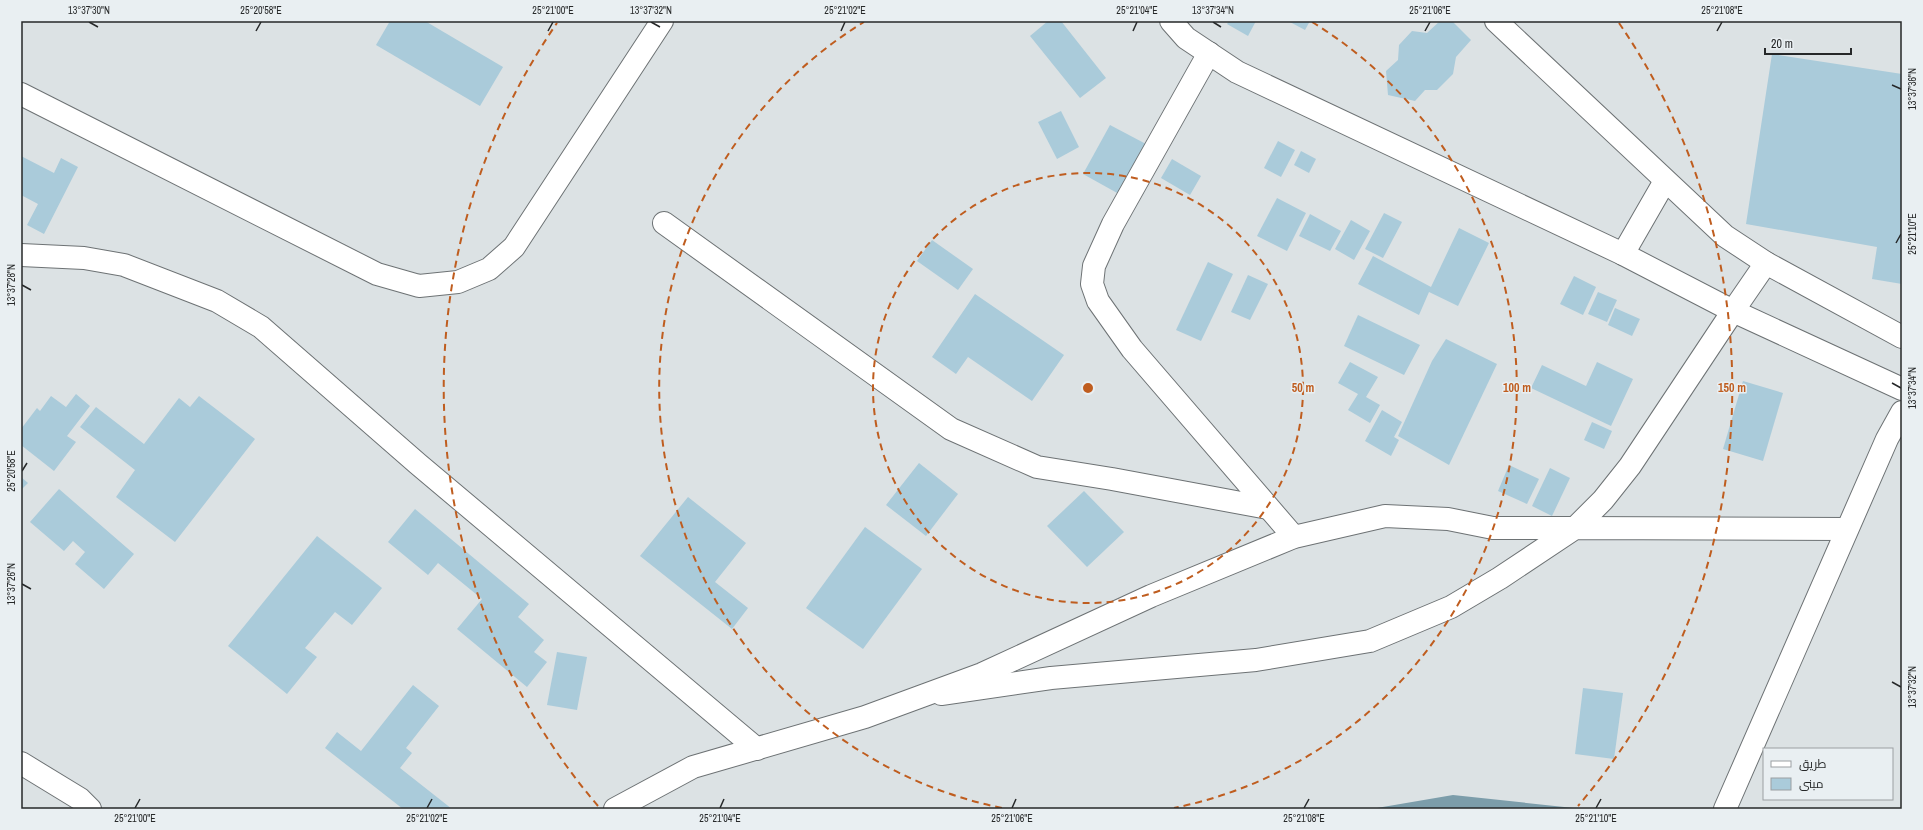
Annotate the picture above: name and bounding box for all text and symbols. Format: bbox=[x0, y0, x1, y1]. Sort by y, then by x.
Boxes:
text: 13°37'30"N bbox=[68, 4, 110, 17]
text: 25°20'58"E bbox=[240, 4, 282, 17]
text: 25°21'00"E bbox=[532, 4, 574, 17]
text: 13°37'32"N bbox=[630, 4, 672, 17]
text: 25°21'02"E bbox=[824, 4, 866, 17]
text: 25°21'04"E bbox=[1116, 4, 1158, 17]
text: 13°37'34"N bbox=[1192, 4, 1234, 17]
text: 25°21'06"E bbox=[1409, 4, 1451, 17]
text: 25°21'08"E bbox=[1701, 4, 1743, 17]
scale bar bbox=[1765, 30, 1851, 56]
text: 20 m bbox=[1771, 36, 1793, 52]
text: 13°37'36"N bbox=[1906, 68, 1919, 110]
text: 25°21'10"E bbox=[1906, 213, 1919, 255]
text: 13°37'28"N bbox=[5, 264, 18, 306]
text: 13°37'34"N bbox=[1906, 367, 1919, 409]
text: 50 m bbox=[1292, 380, 1314, 396]
text: 100 m bbox=[1503, 380, 1531, 396]
text: 150 m bbox=[1718, 380, 1746, 396]
centre of rings bbox=[1081, 381, 1095, 395]
text: 25°20'58"E bbox=[5, 450, 18, 492]
text: 13°37'26"N bbox=[5, 563, 18, 605]
text: 13°37'32"N bbox=[1906, 666, 1919, 708]
legend bbox=[1763, 748, 1893, 800]
text: طريق bbox=[1799, 756, 1827, 772]
text: مبنى bbox=[1799, 776, 1824, 792]
text: 25°21'00"E bbox=[114, 812, 156, 825]
text: 25°21'02"E bbox=[406, 812, 448, 825]
text: 25°21'04"E bbox=[699, 812, 741, 825]
text: 25°21'06"E bbox=[991, 812, 1033, 825]
text: 25°21'08"E bbox=[1283, 812, 1325, 825]
text: 25°21'10"E bbox=[1575, 812, 1617, 825]

